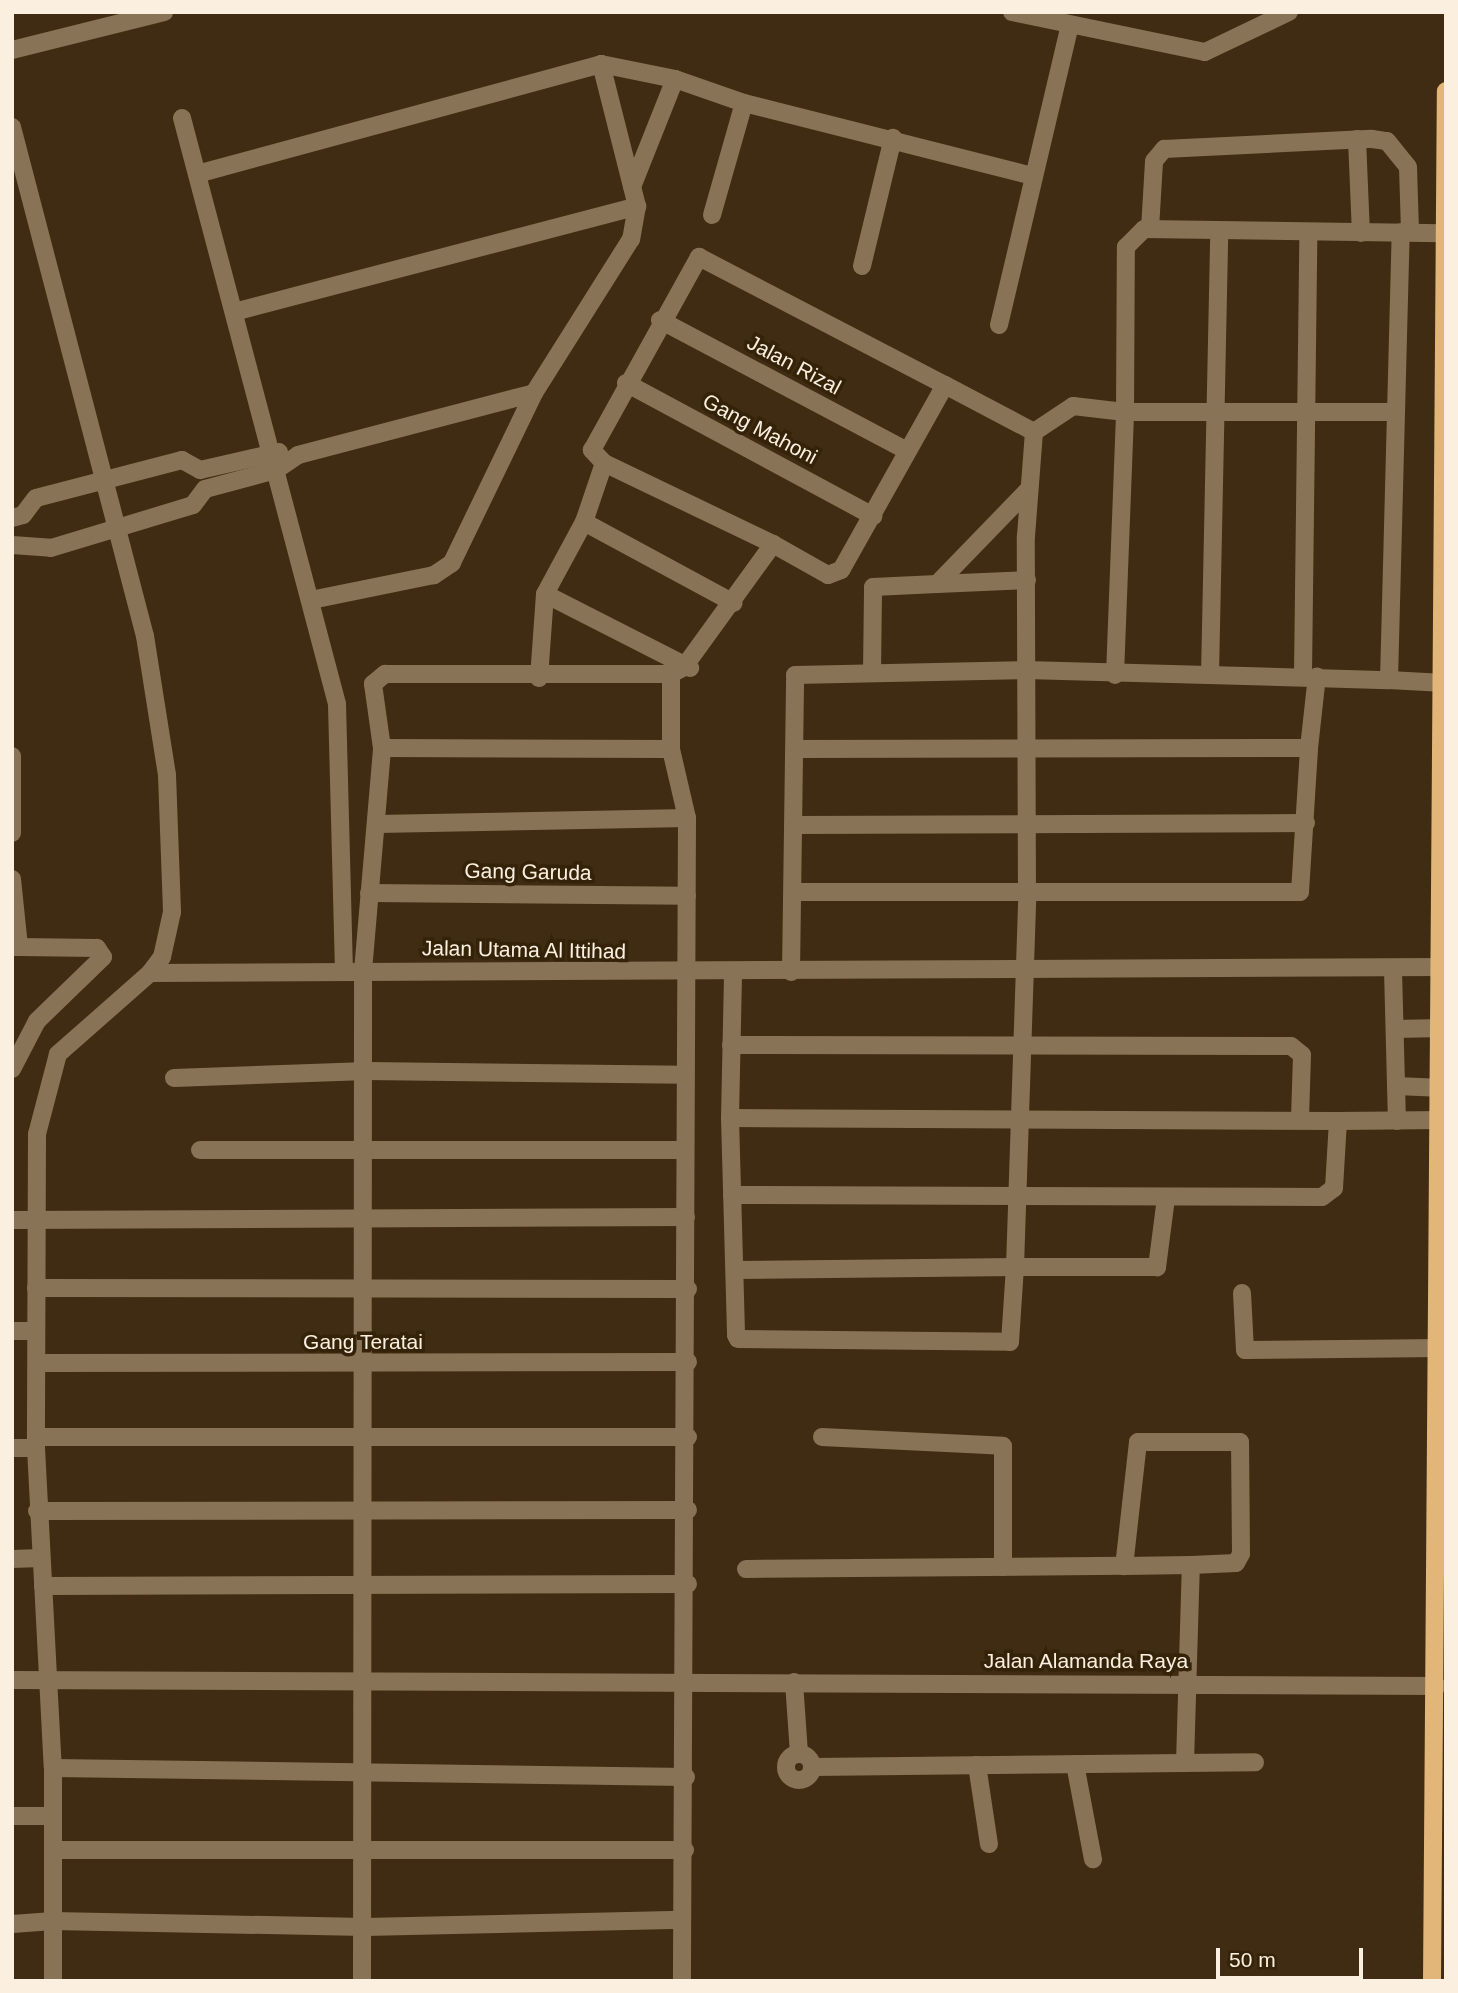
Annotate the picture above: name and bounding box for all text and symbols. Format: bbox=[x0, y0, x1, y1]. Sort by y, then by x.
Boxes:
street label: Jalan Rizal bbox=[743, 330, 845, 400]
street label: Gang Mahoni bbox=[698, 388, 822, 470]
street label: Gang Garuda bbox=[464, 858, 592, 886]
street label: Jalan Utama Al Ittihad bbox=[421, 936, 627, 964]
street label: Gang Teratai bbox=[303, 1329, 423, 1355]
street label: Jalan Alamanda Raya bbox=[983, 1648, 1189, 1674]
scale bar bbox=[1220, 1934, 1367, 1978]
text: 50 m bbox=[1229, 1948, 1276, 1971]

